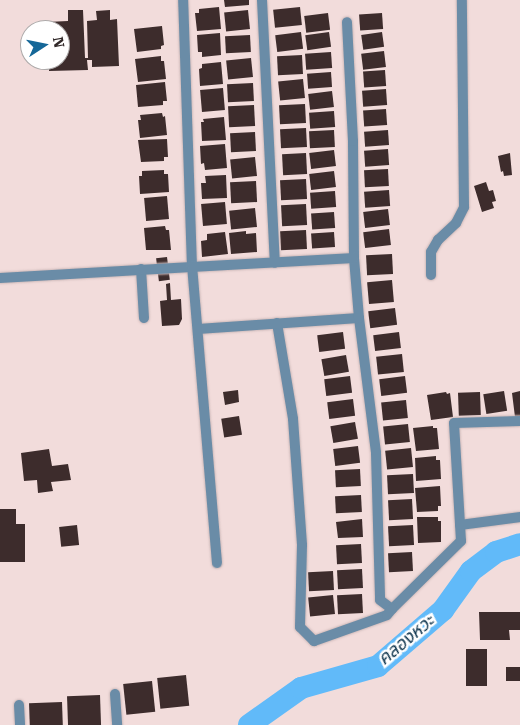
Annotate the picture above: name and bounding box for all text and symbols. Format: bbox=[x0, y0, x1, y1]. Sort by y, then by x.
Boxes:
north arrow bbox=[20, 20, 70, 70]
text: N bbox=[50, 36, 68, 49]
water label: คลองหวะ bbox=[373, 610, 439, 670]

